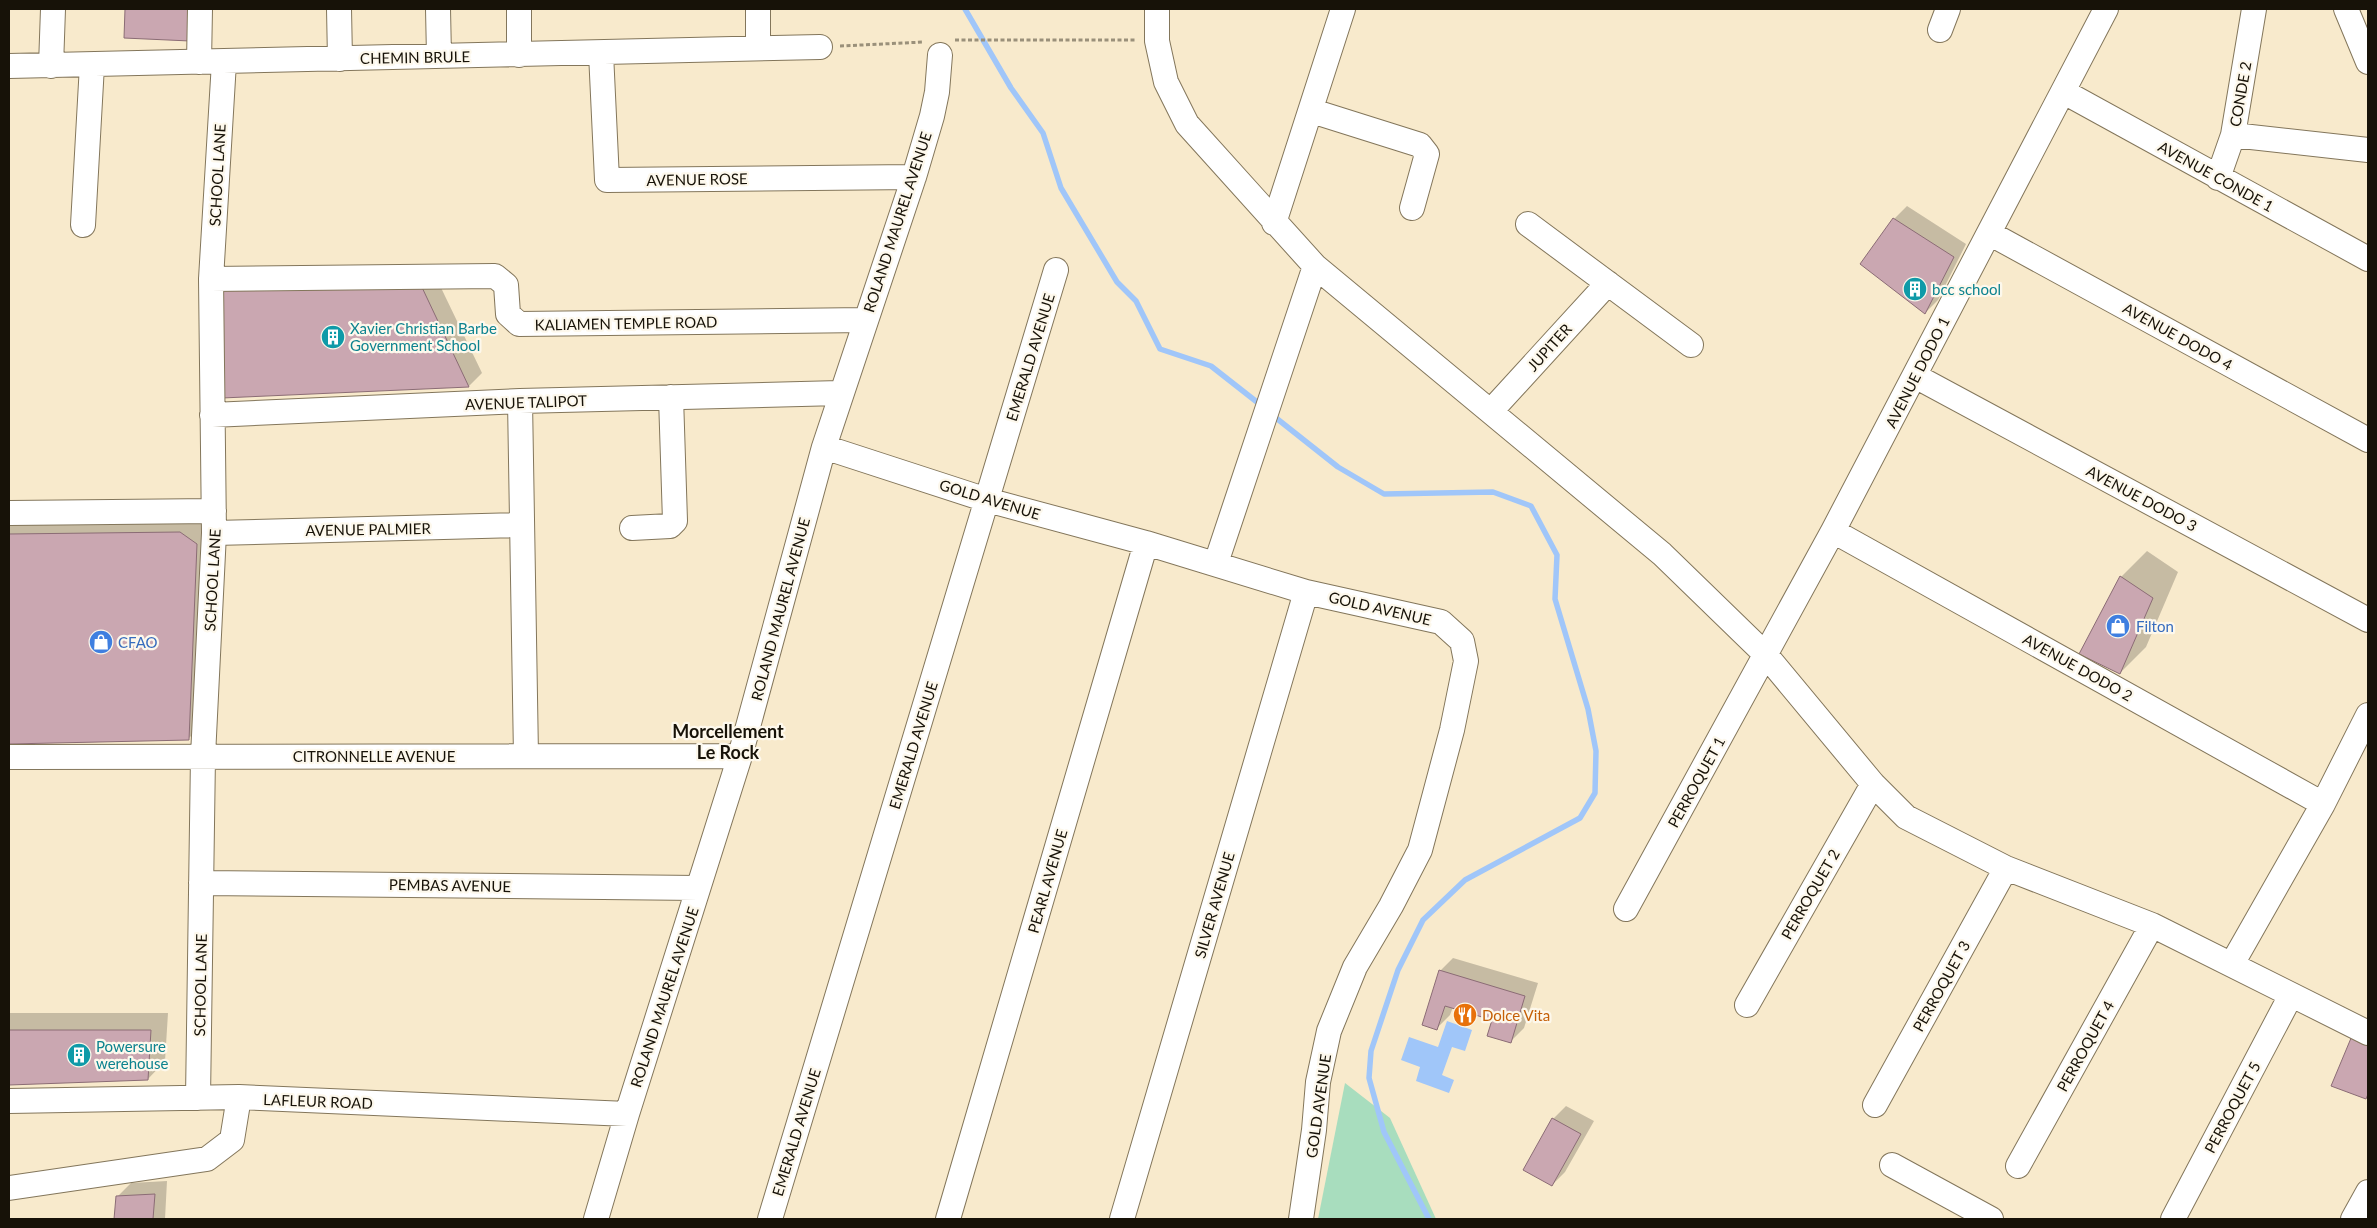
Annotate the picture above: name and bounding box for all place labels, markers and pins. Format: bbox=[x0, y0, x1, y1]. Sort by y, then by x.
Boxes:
building icon: bcc school bbox=[1902, 276, 1928, 302]
place label: bcc school bbox=[1932, 280, 2001, 298]
place label: Xavier Christian Barbe Government School bbox=[350, 319, 497, 354]
building icon: Xavier Christian Barbe Government School bbox=[320, 324, 346, 350]
shop icon: Filton bbox=[2105, 613, 2131, 639]
place label: Filton bbox=[2136, 617, 2174, 635]
shop icon: CFAO bbox=[88, 629, 114, 655]
place label: CFAO bbox=[118, 633, 158, 651]
restaurant icon: Dolce Vita bbox=[1452, 1002, 1478, 1028]
place label: Dolce Vita bbox=[1482, 1006, 1550, 1024]
place label: Powersure werehouse bbox=[96, 1037, 168, 1072]
building icon: Powersure werehouse bbox=[66, 1042, 92, 1068]

